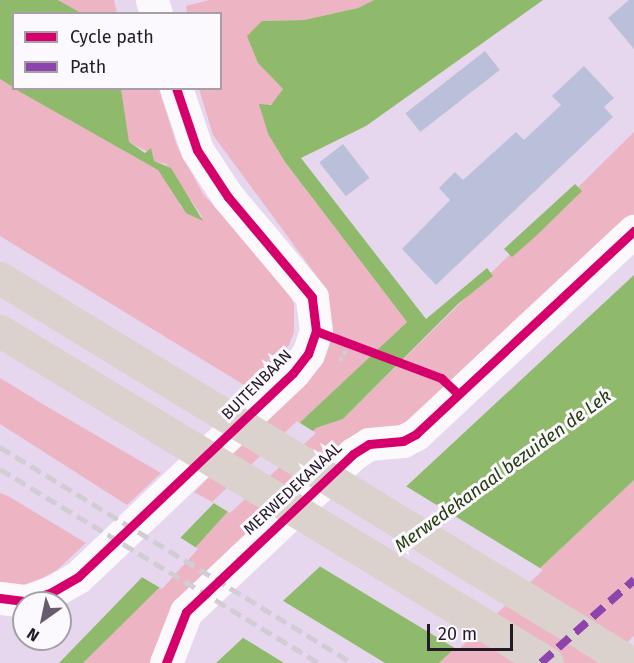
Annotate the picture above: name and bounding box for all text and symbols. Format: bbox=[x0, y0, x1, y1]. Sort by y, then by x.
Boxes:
legend bbox=[12, 12, 222, 90]
text: Cycle path bbox=[70, 26, 154, 48]
text: Path bbox=[70, 56, 106, 78]
street label: BUITENBAAN bbox=[218, 346, 296, 424]
water label: Merwedekanaal bezuiden de Lek bbox=[391, 385, 615, 557]
street label: MERWEDEKANAAL bbox=[240, 439, 346, 539]
north arrow bbox=[12, 591, 72, 651]
scale bar bbox=[430, 612, 516, 650]
text: 20 m bbox=[438, 623, 477, 645]
text: N bbox=[23, 624, 43, 646]

